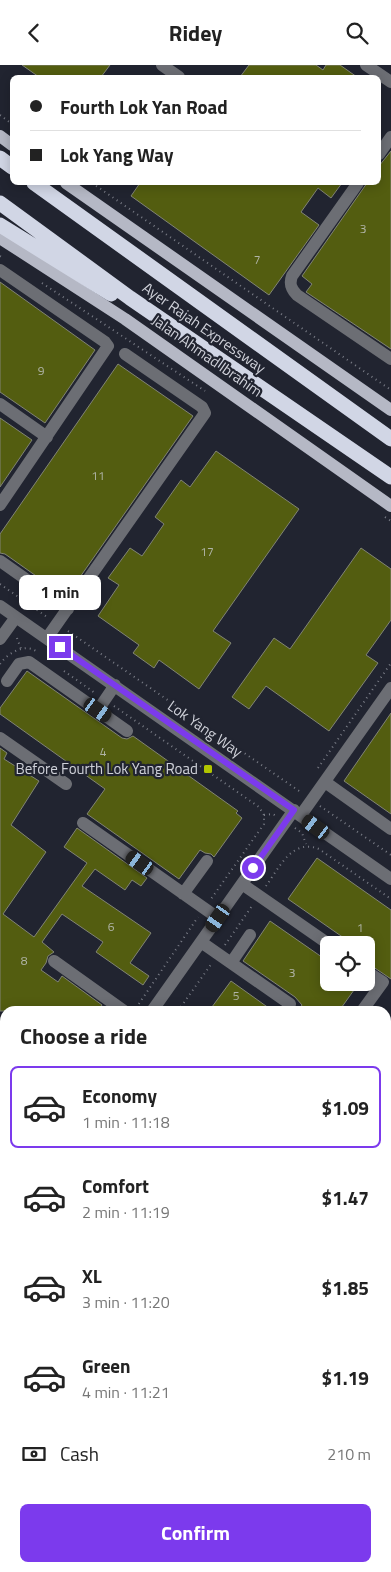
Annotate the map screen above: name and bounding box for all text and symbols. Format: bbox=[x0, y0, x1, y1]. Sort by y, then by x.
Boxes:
text: Ridey bbox=[169, 16, 222, 50]
icon: back bbox=[20, 19, 48, 47]
icon: search bbox=[343, 19, 371, 47]
text: Fourth Lok Yan Road bbox=[60, 92, 228, 121]
text: Lok Yang Way bbox=[60, 140, 173, 169]
house number: 3 bbox=[360, 219, 366, 238]
house number: 7 bbox=[254, 250, 260, 269]
street label: Ayer Rajah Expressway bbox=[138, 276, 271, 379]
street label: Jalan Ahmad Ibrahim bbox=[147, 309, 267, 402]
house number: 9 bbox=[38, 361, 45, 380]
house number: 11 bbox=[91, 466, 105, 485]
house number: 17 bbox=[200, 542, 214, 561]
callout: 1 min bbox=[19, 575, 101, 609]
text: 1 min bbox=[41, 580, 79, 604]
route end bbox=[49, 636, 71, 658]
street label: Lok Yang Way bbox=[163, 694, 247, 763]
car bbox=[81, 695, 114, 725]
house number: 4 bbox=[100, 742, 107, 761]
place label: Before Fourth Lok Yang Road bbox=[16, 757, 198, 780]
marker: Before Fourth Lok Yang Road bbox=[202, 763, 214, 775]
car bbox=[299, 812, 332, 842]
car bbox=[123, 848, 156, 878]
route start bbox=[242, 857, 264, 879]
car bbox=[203, 901, 232, 935]
house number: 6 bbox=[108, 917, 115, 936]
house number: 1 bbox=[357, 918, 363, 937]
map controls bbox=[320, 936, 375, 991]
button: locate bbox=[320, 936, 375, 991]
house number: 8 bbox=[21, 951, 28, 970]
house number: 3 bbox=[289, 963, 295, 982]
house number: 5 bbox=[233, 986, 240, 1005]
text: Choose a ride bbox=[20, 1019, 147, 1053]
text: Economy bbox=[82, 1081, 157, 1110]
icon: car bbox=[22, 1085, 67, 1130]
text: $1.09 bbox=[322, 1093, 369, 1122]
text: 1 min · 11:18 bbox=[82, 1110, 170, 1134]
text: Comfort bbox=[82, 1171, 149, 1200]
icon: car bbox=[22, 1175, 67, 1220]
text: $1.47 bbox=[322, 1183, 369, 1212]
text: 2 min · 11:19 bbox=[82, 1200, 170, 1224]
text: XL bbox=[82, 1261, 102, 1290]
icon: car bbox=[22, 1265, 67, 1310]
text: $1.85 bbox=[322, 1273, 369, 1302]
text: 3 min · 11:20 bbox=[82, 1290, 170, 1314]
text: Green bbox=[82, 1351, 131, 1380]
icon: car bbox=[22, 1355, 67, 1400]
text: $1.19 bbox=[322, 1363, 369, 1392]
text: 4 min · 11:21 bbox=[82, 1380, 170, 1404]
text: Cash bbox=[60, 1439, 99, 1468]
icon: cash bbox=[20, 1440, 48, 1468]
text: 210 m bbox=[327, 1442, 371, 1466]
button: Confirm bbox=[20, 1504, 371, 1562]

